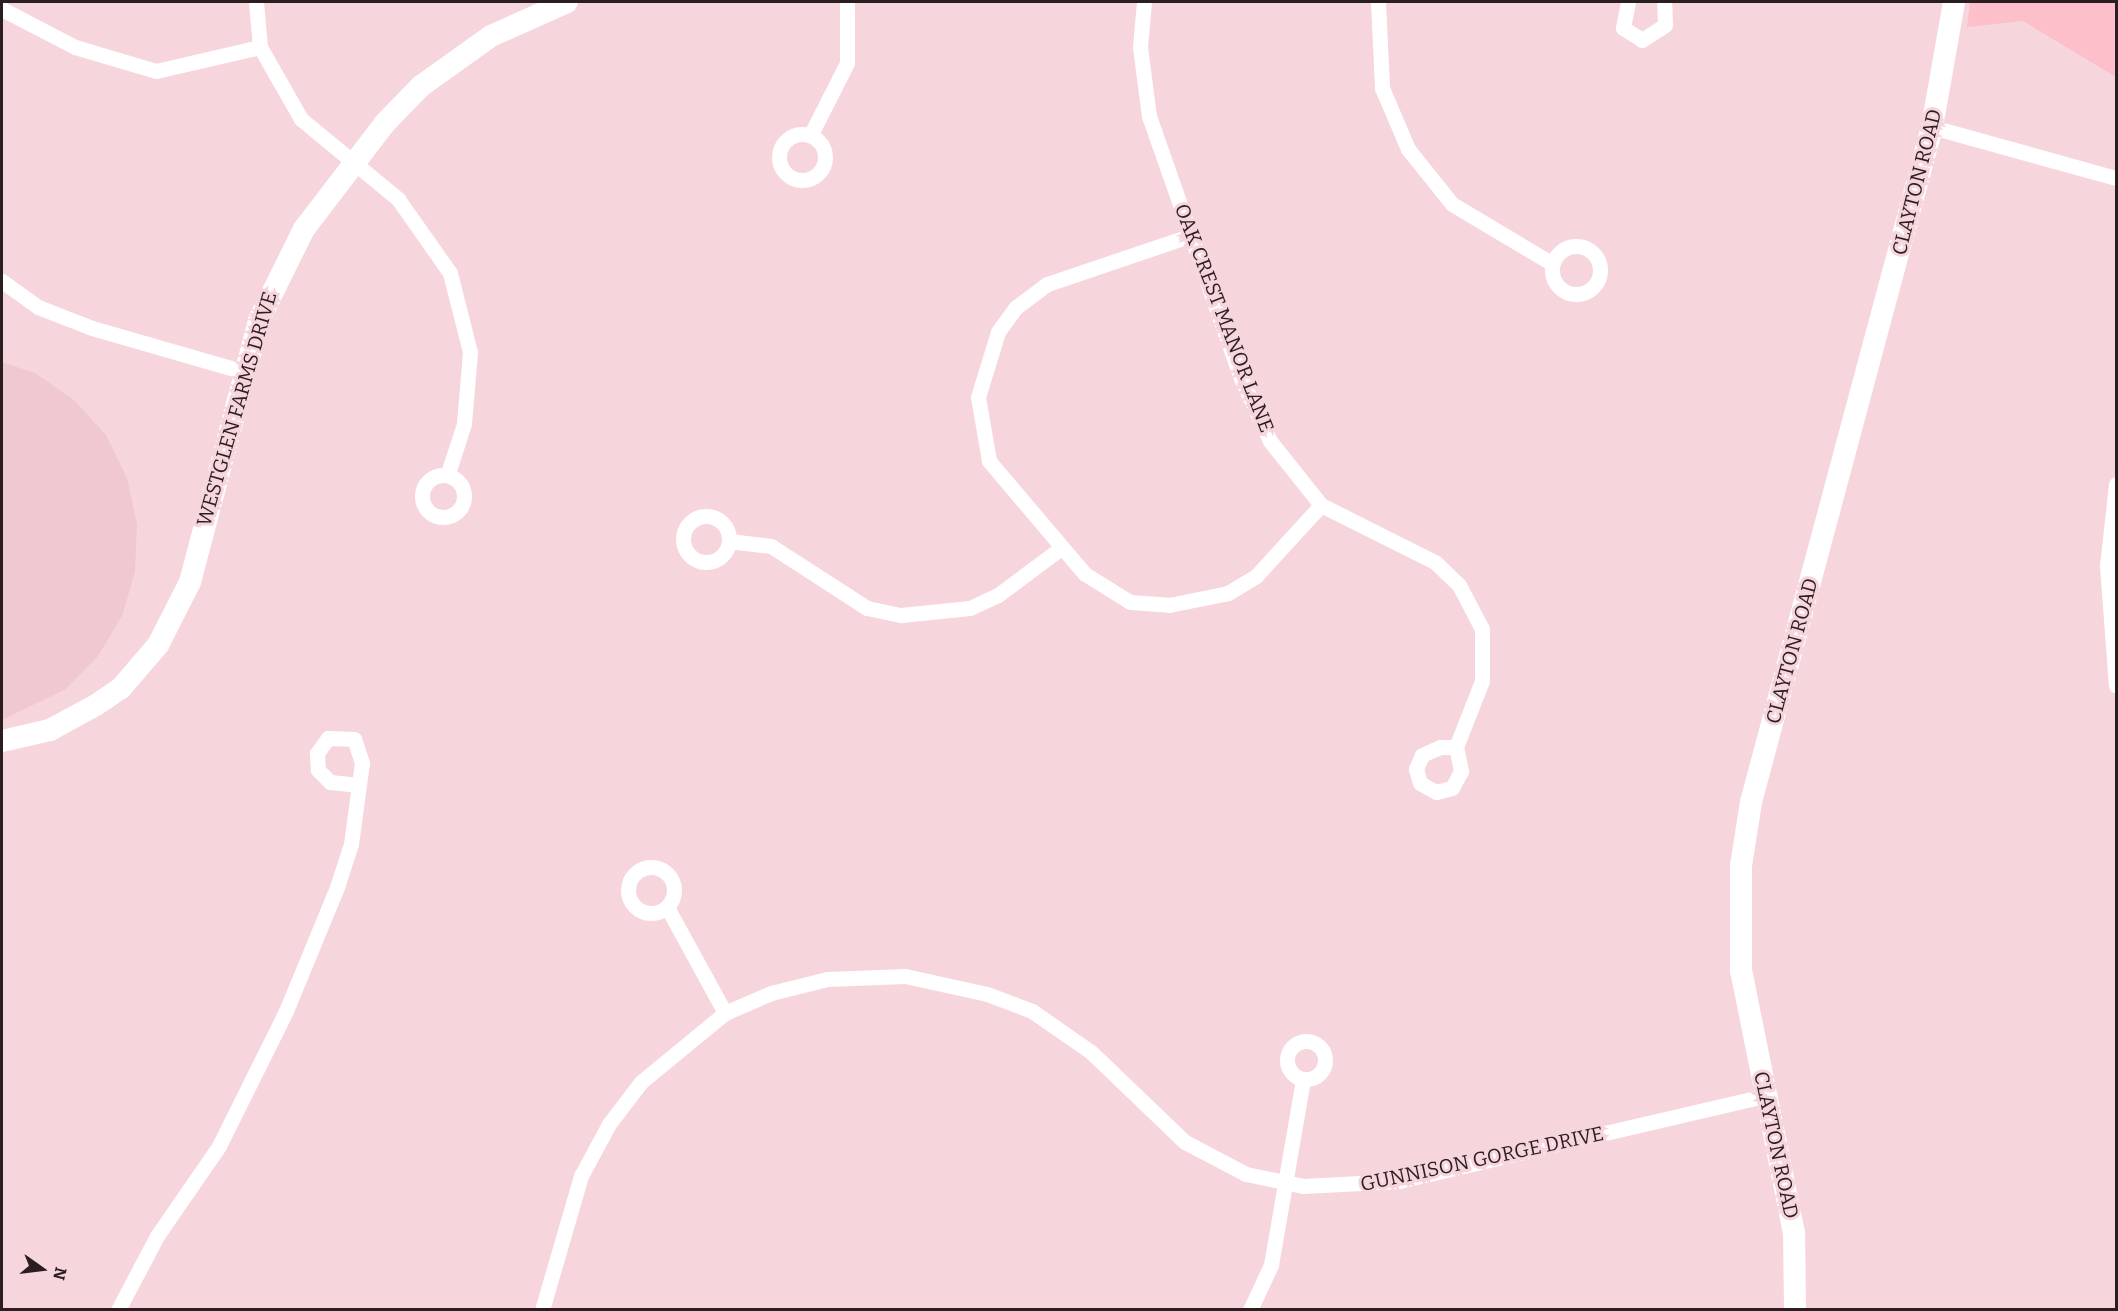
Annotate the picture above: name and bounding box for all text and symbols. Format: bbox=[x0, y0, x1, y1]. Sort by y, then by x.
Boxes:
street label: CLAYTON ROAD bbox=[1887, 106, 1947, 258]
street label: OAK CREST MANOR LANE bbox=[1169, 200, 1279, 436]
street label: WESTGLEN FARMS DRIVE bbox=[192, 289, 282, 529]
street label: CLAYTON ROAD bbox=[1761, 576, 1823, 726]
street label: CLAYTON ROAD bbox=[1749, 1069, 1803, 1221]
street label: GUNNISON GORGE DRIVE bbox=[1358, 1121, 1606, 1197]
north arrow bbox=[12, 1239, 72, 1299]
text: N bbox=[49, 1265, 71, 1282]

